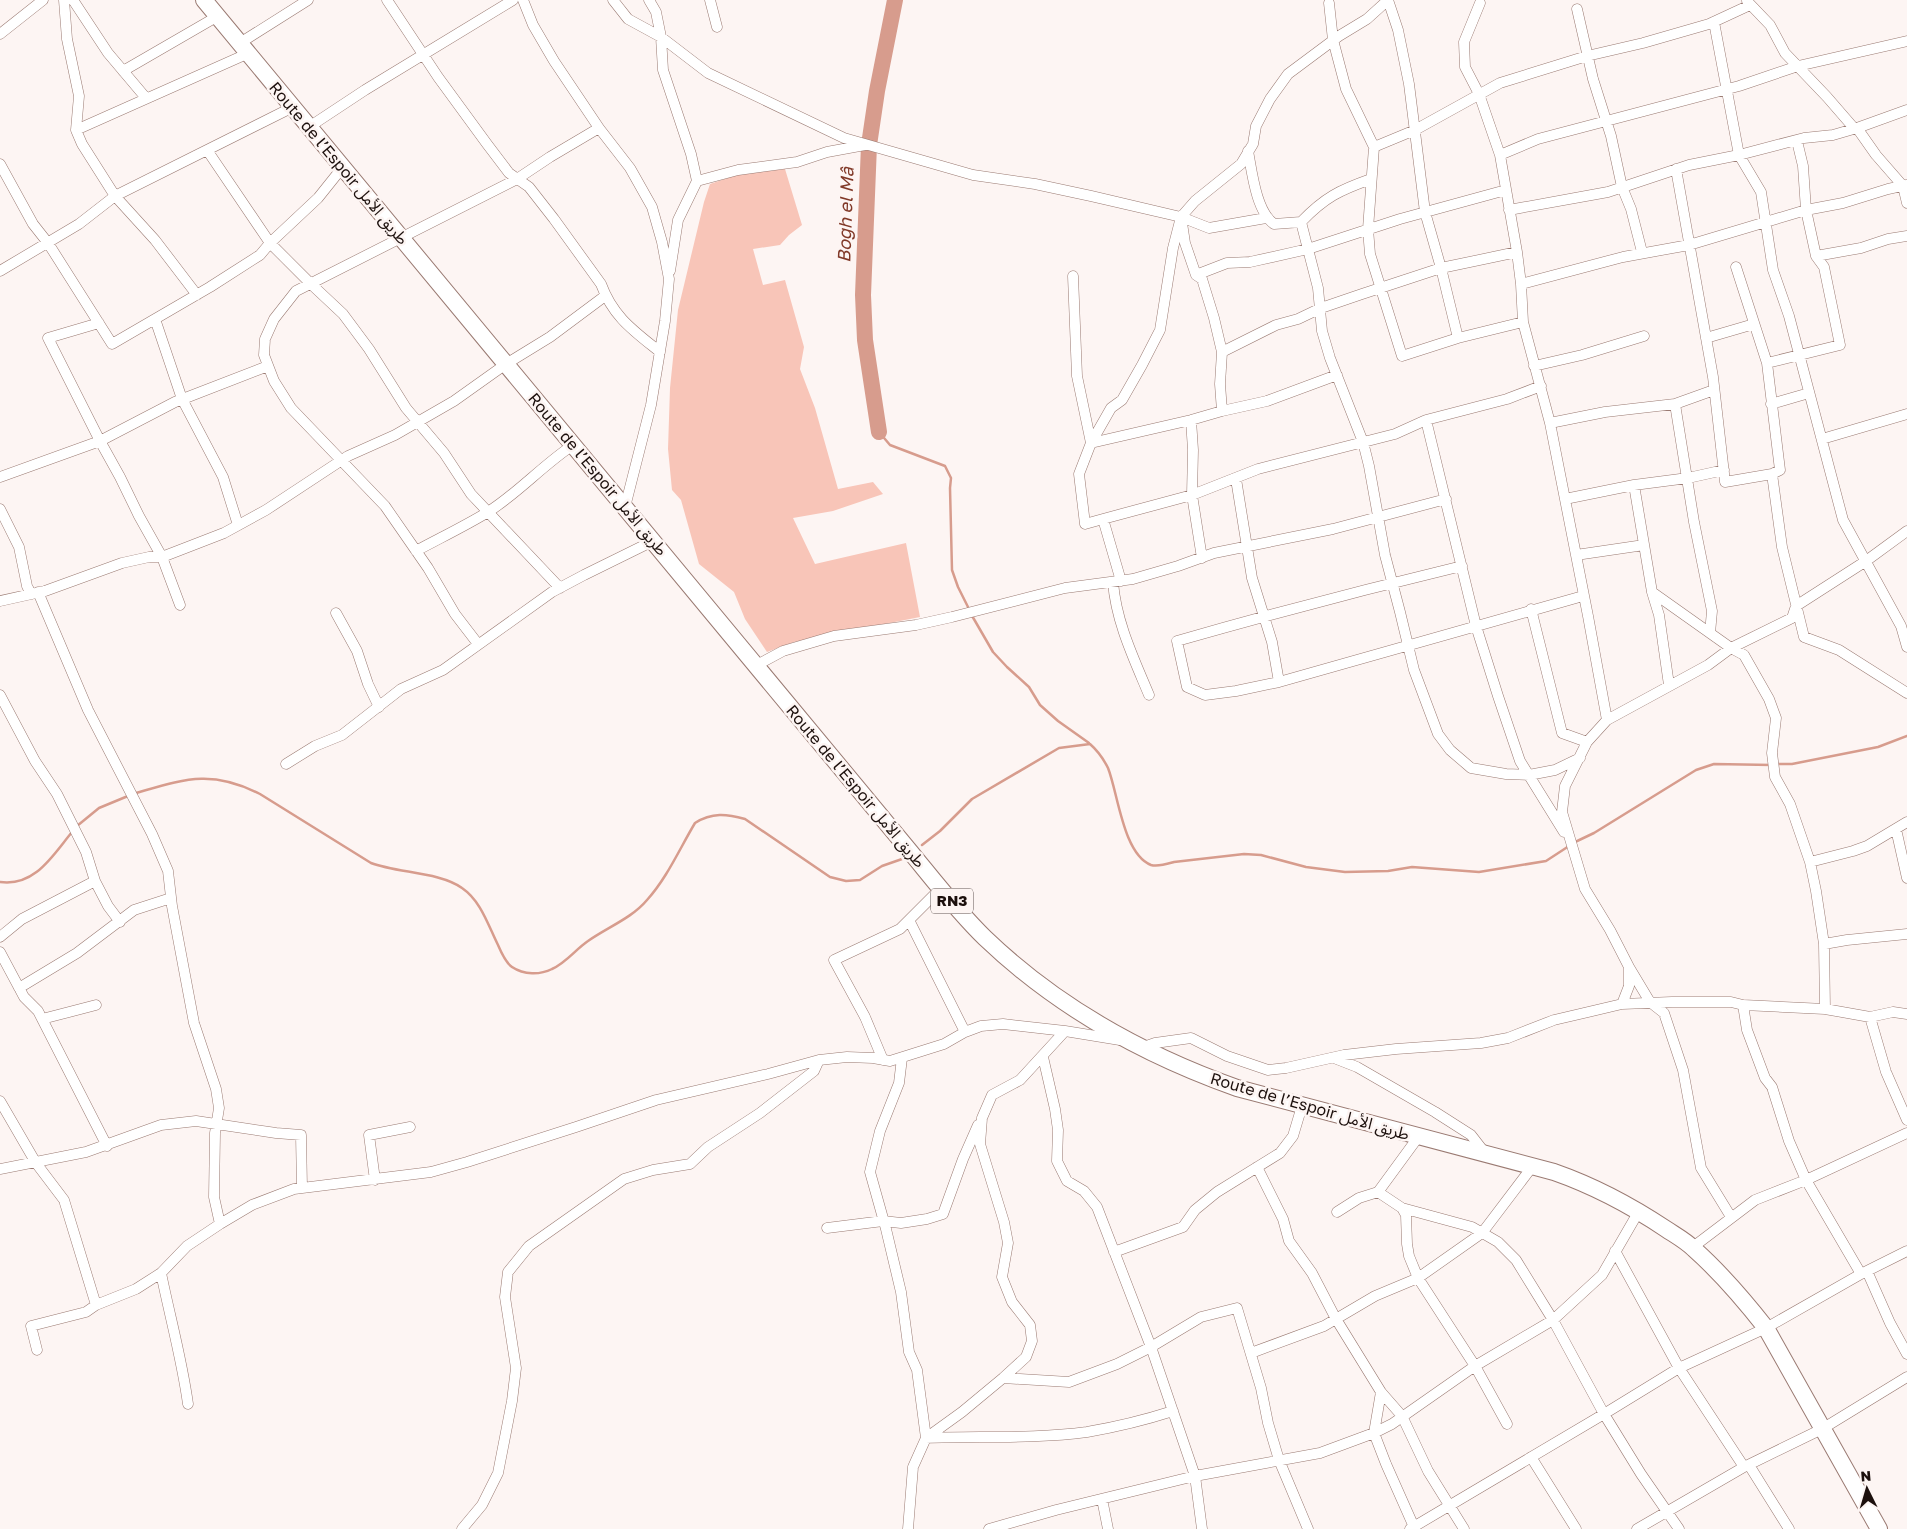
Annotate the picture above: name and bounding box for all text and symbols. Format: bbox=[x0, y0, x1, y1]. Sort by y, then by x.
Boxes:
street label: Route de l’Espoir طريق الأمل bbox=[264, 78, 413, 249]
water label: Bogh el Mâ bbox=[832, 166, 858, 263]
street label: Route de l’Espoir طريق الأمل bbox=[523, 389, 672, 560]
street label: Route de l’Espoir طريق الأمل bbox=[781, 701, 930, 872]
road number: RN3 bbox=[931, 888, 973, 914]
street label: Route de l’Espoir طريق الأمل bbox=[1208, 1068, 1412, 1145]
north arrow bbox=[1842, 1464, 1892, 1514]
text: N bbox=[1860, 1467, 1872, 1484]

